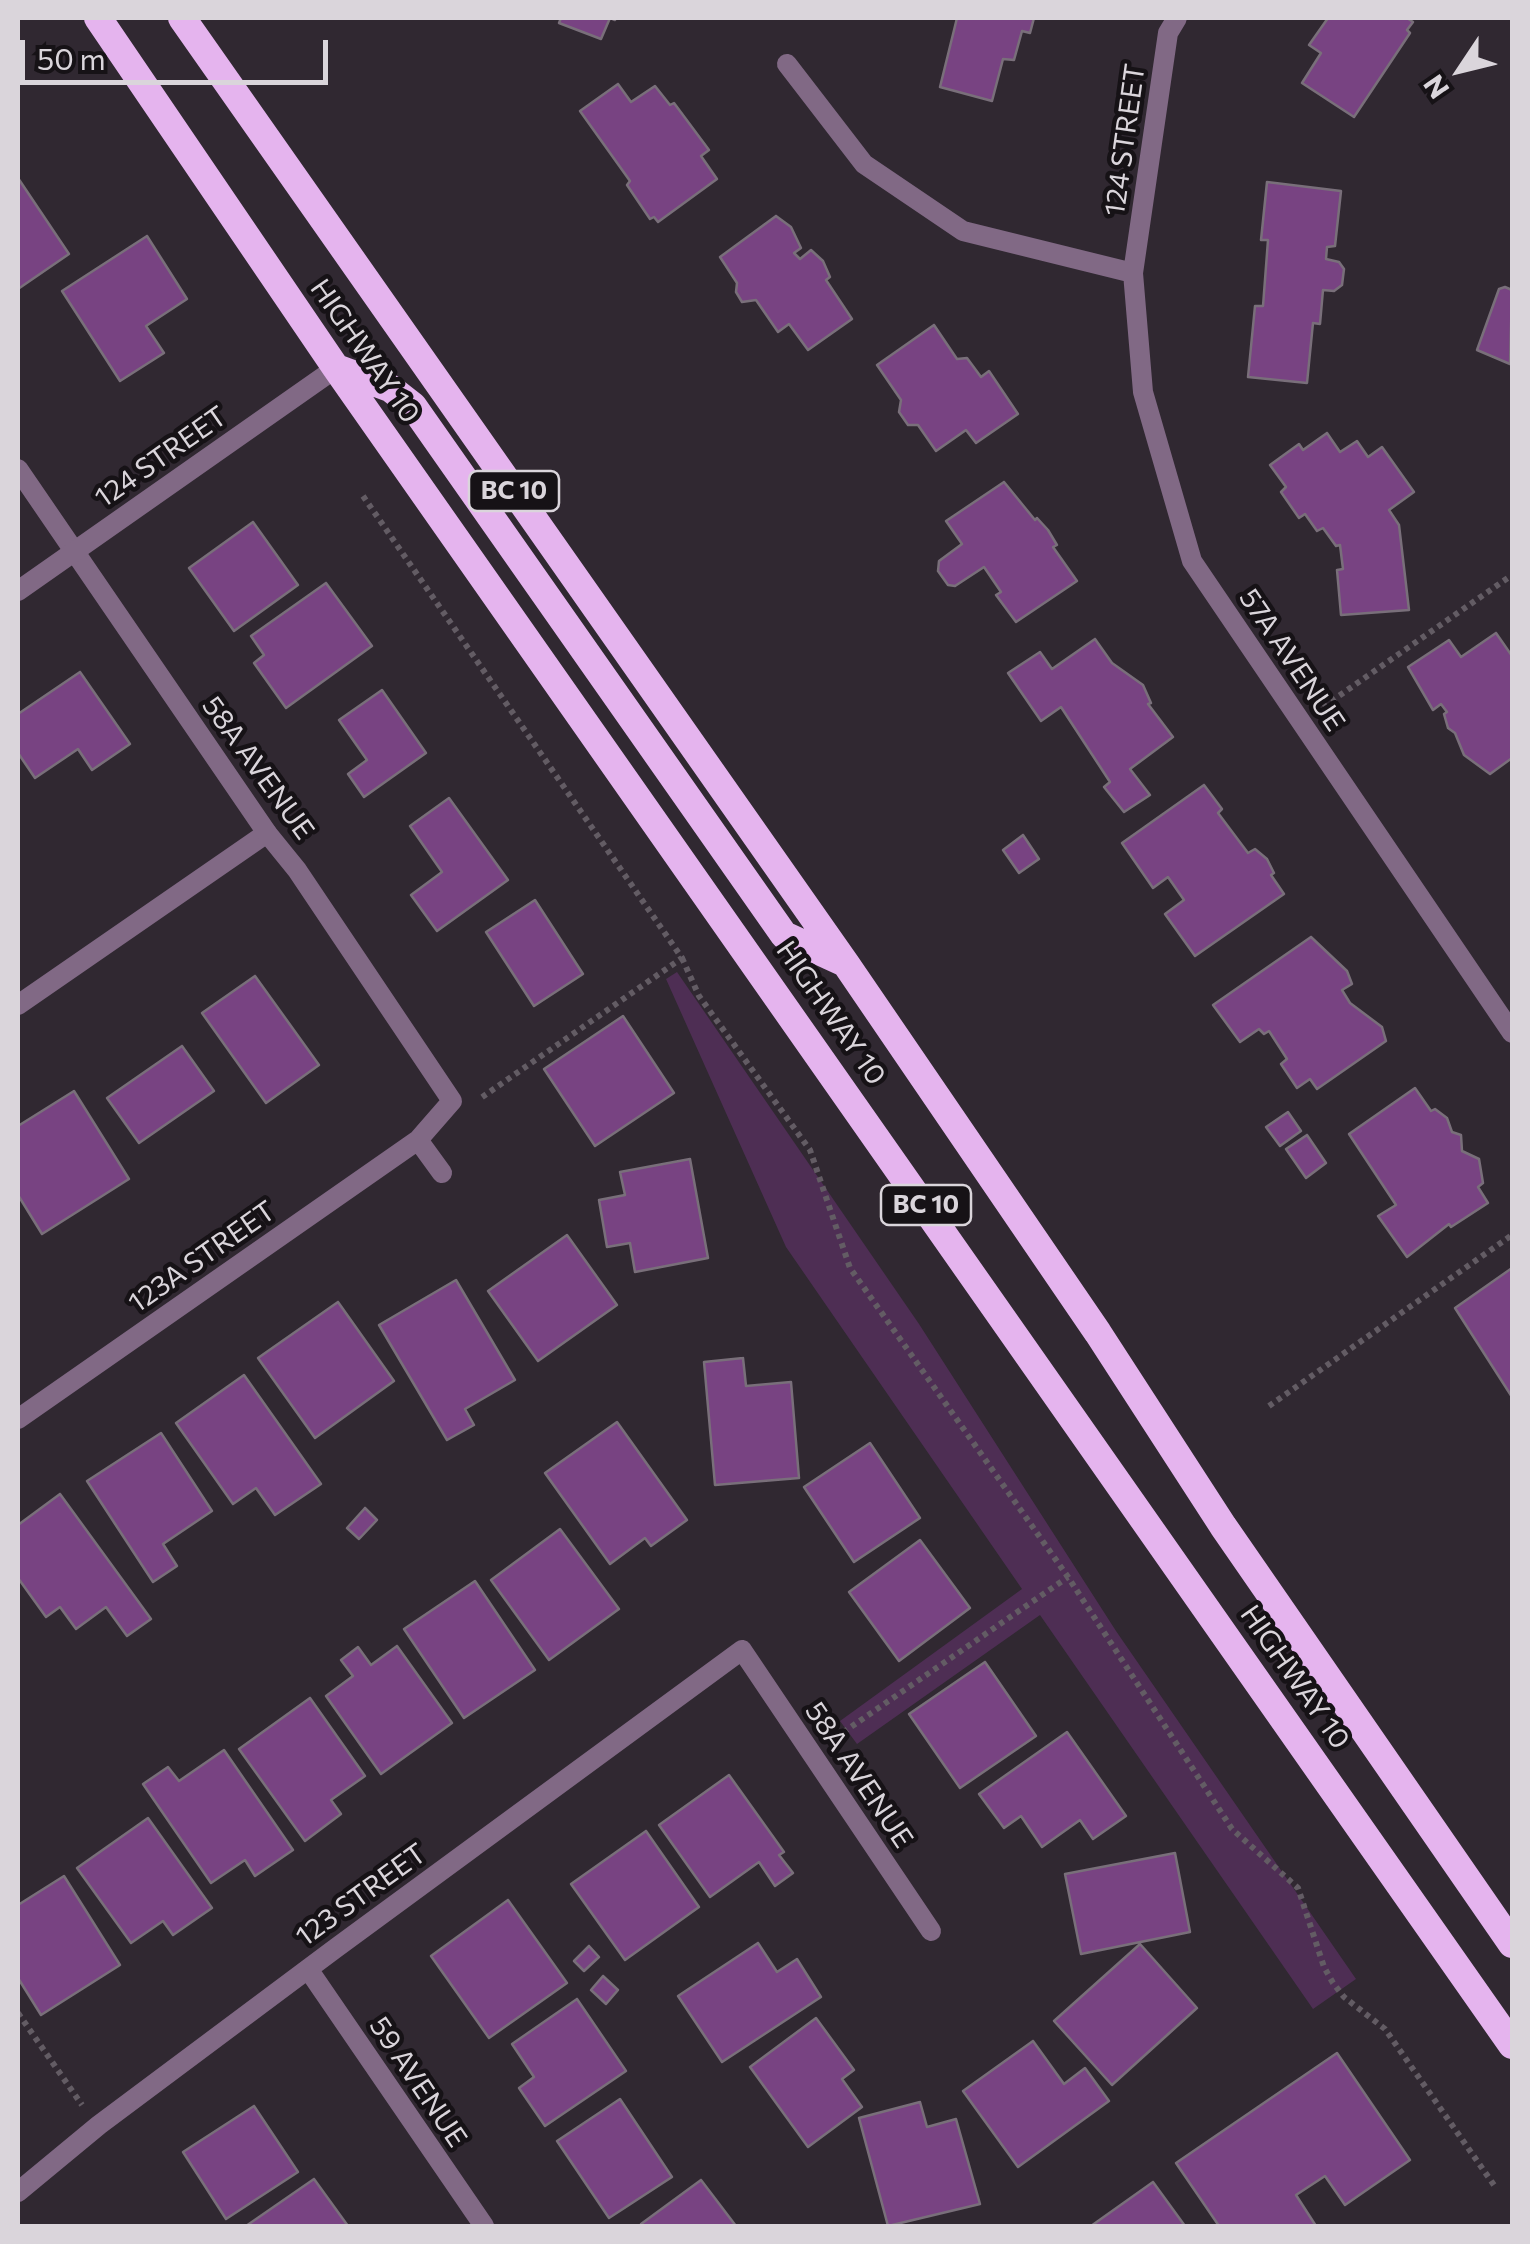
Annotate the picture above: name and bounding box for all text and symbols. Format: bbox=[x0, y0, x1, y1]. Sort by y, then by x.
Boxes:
scale bar bbox=[25, 20, 332, 82]
north arrow bbox=[1410, 20, 1510, 120]
text: 50 m bbox=[37, 39, 106, 76]
street label: 124 STREET bbox=[1098, 62, 1152, 218]
text: N bbox=[1415, 69, 1455, 106]
street label: HIGHWAY 10 bbox=[303, 273, 427, 429]
street label: 124 STREET bbox=[89, 399, 233, 515]
road number: BC 10 bbox=[469, 471, 559, 511]
street label: 57A AVENUE bbox=[1232, 582, 1352, 738]
street label: 58A AVENUE bbox=[195, 690, 321, 846]
street label: HIGHWAY 10 bbox=[769, 935, 893, 1091]
road number: BC 10 bbox=[881, 1185, 971, 1225]
street label: 123A STREET bbox=[122, 1194, 282, 1320]
street label: HIGHWAY 10 bbox=[1233, 1599, 1357, 1755]
street label: 58A AVENUE bbox=[798, 1696, 920, 1854]
street label: 123 STREET bbox=[289, 1837, 433, 1953]
street label: 59 AVENUE bbox=[362, 2011, 474, 2153]

